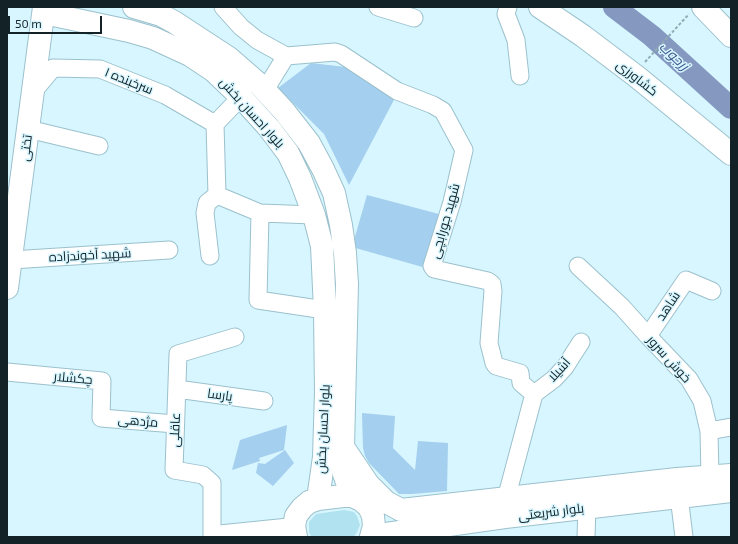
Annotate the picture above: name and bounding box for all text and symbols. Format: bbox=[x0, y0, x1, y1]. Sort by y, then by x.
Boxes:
scale bar bbox=[10, 8, 104, 34]
text: 50 m bbox=[15, 16, 42, 30]
water label: زرجوب bbox=[656, 38, 692, 74]
street label: کشاورزی bbox=[613, 57, 661, 99]
street label: سرخبنده ۱ bbox=[103, 64, 155, 98]
street label: بلوار احسان بخش bbox=[216, 74, 288, 152]
street label: تختی bbox=[17, 134, 35, 162]
street label: شهید جورابچی bbox=[427, 182, 463, 260]
street label: شهید آخوندزاده bbox=[48, 245, 132, 265]
street label: شاهد bbox=[653, 288, 683, 324]
street label: خوش سرور bbox=[644, 332, 694, 386]
street label: آشیلا bbox=[544, 355, 574, 385]
street label: چکشلار bbox=[53, 369, 93, 387]
street label: بلوار احسان بخش bbox=[313, 384, 333, 474]
street label: پارسا bbox=[206, 386, 234, 404]
street label: مژدهی bbox=[117, 411, 159, 431]
street label: عاقلی bbox=[167, 412, 183, 448]
street label: بلوار شریعتی bbox=[517, 500, 585, 524]

